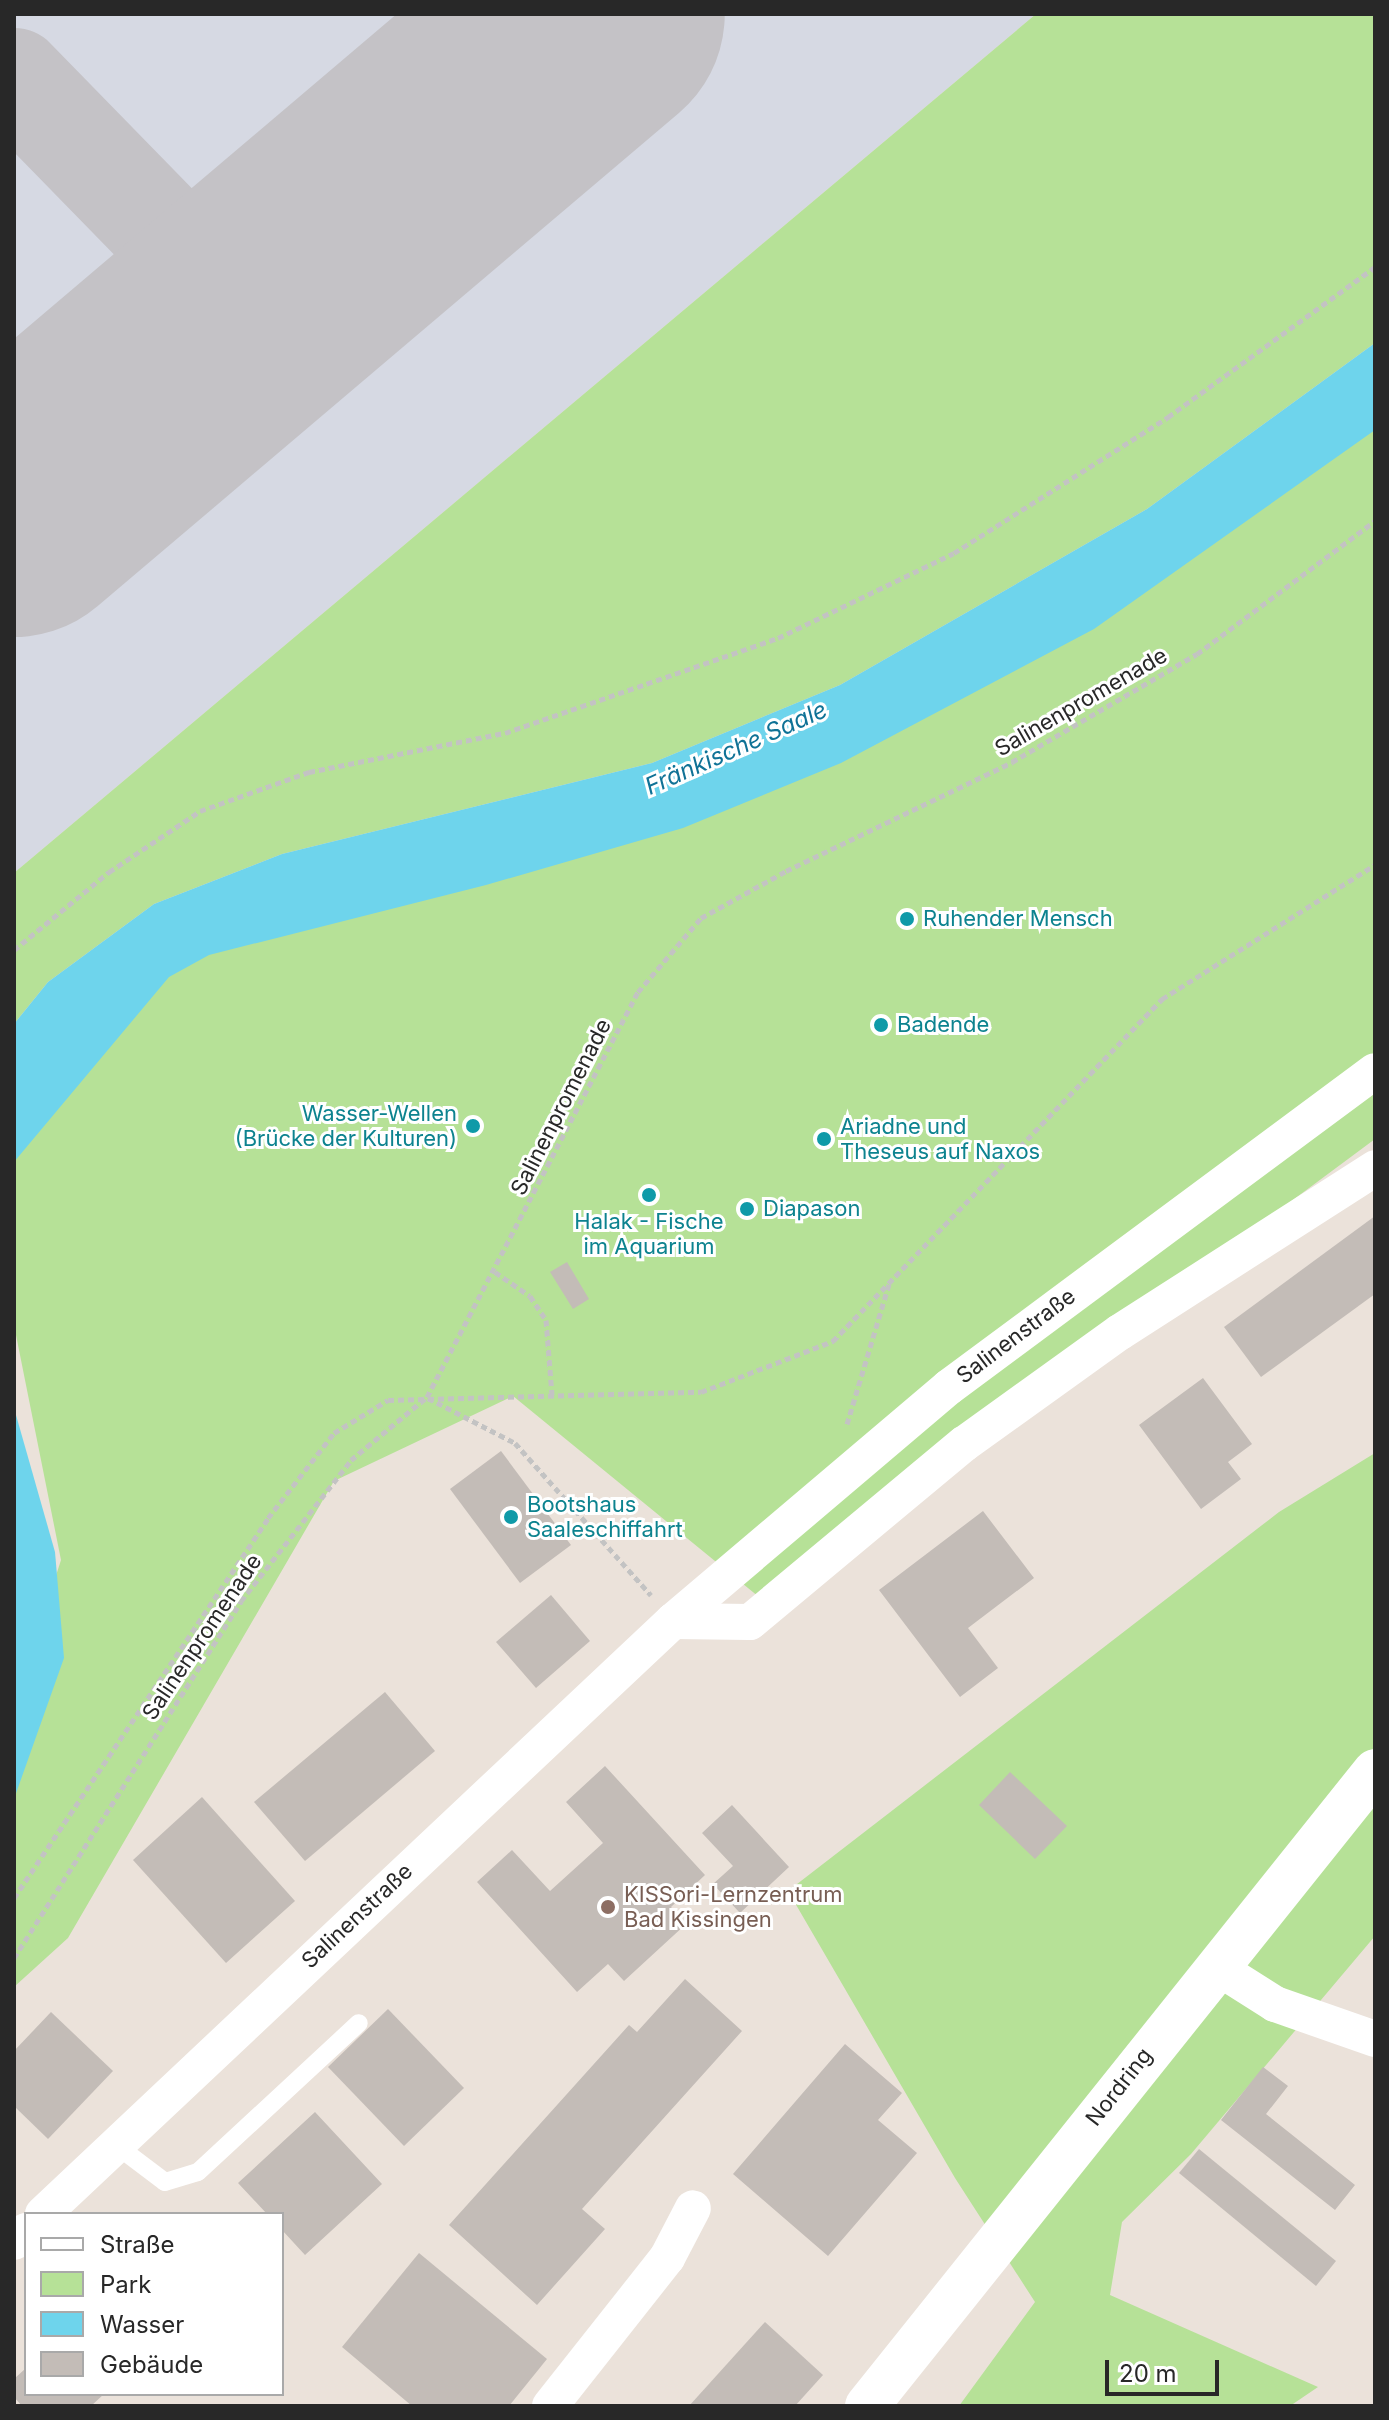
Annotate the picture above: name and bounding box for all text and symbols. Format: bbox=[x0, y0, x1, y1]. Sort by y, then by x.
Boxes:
street label: Salinenpromenade bbox=[990, 642, 1172, 762]
water label: Fränkische Saale bbox=[641, 695, 831, 801]
place label: Ruhender Mensch bbox=[923, 906, 1113, 932]
marker: Ruhender Mensch bbox=[898, 910, 916, 928]
place label: Badende bbox=[897, 1012, 989, 1038]
street label: Salinenpromenade bbox=[505, 1014, 617, 1200]
marker: Badende bbox=[872, 1016, 890, 1034]
place label: Wasser-Wellen (Brücke der Kulturen) bbox=[235, 1100, 457, 1152]
place label: Ariadne und Theseus auf Naxos bbox=[840, 1113, 1040, 1164]
marker: Wasser-Wellen (Brücke der Kulturen) bbox=[464, 1117, 482, 1135]
marker: Ariadne und Theseus auf Naxos bbox=[815, 1130, 833, 1148]
marker: Halak - Fische im Aquarium bbox=[640, 1186, 658, 1204]
place label: Diapason bbox=[763, 1196, 860, 1222]
marker: Diapason bbox=[738, 1200, 756, 1218]
place label: Halak - Fische im Aquarium bbox=[574, 1208, 724, 1260]
street label: Salinenstraße bbox=[951, 1283, 1081, 1389]
place label: Bootshaus Saaleschiffahrt bbox=[527, 1491, 683, 1542]
marker: Bootshaus Saaleschiffahrt bbox=[502, 1508, 520, 1526]
street label: Salinenpromenade bbox=[137, 1549, 267, 1725]
street label: Salinenstraße bbox=[296, 1858, 418, 1974]
place label: KISSori-Lernzentrum Bad Kissingen bbox=[624, 1881, 842, 1932]
marker: KISSori-Lernzentrum Bad Kissingen bbox=[599, 1898, 617, 1916]
street label: Nordring bbox=[1080, 2043, 1158, 2131]
legend bbox=[24, 2212, 284, 2396]
text: Straße bbox=[100, 2230, 175, 2259]
text: Park bbox=[100, 2270, 151, 2299]
text: Wasser bbox=[100, 2310, 184, 2339]
scale bar bbox=[1109, 2344, 1223, 2394]
text: Gebäude bbox=[100, 2350, 203, 2379]
text: 20 m bbox=[1119, 2359, 1177, 2388]

